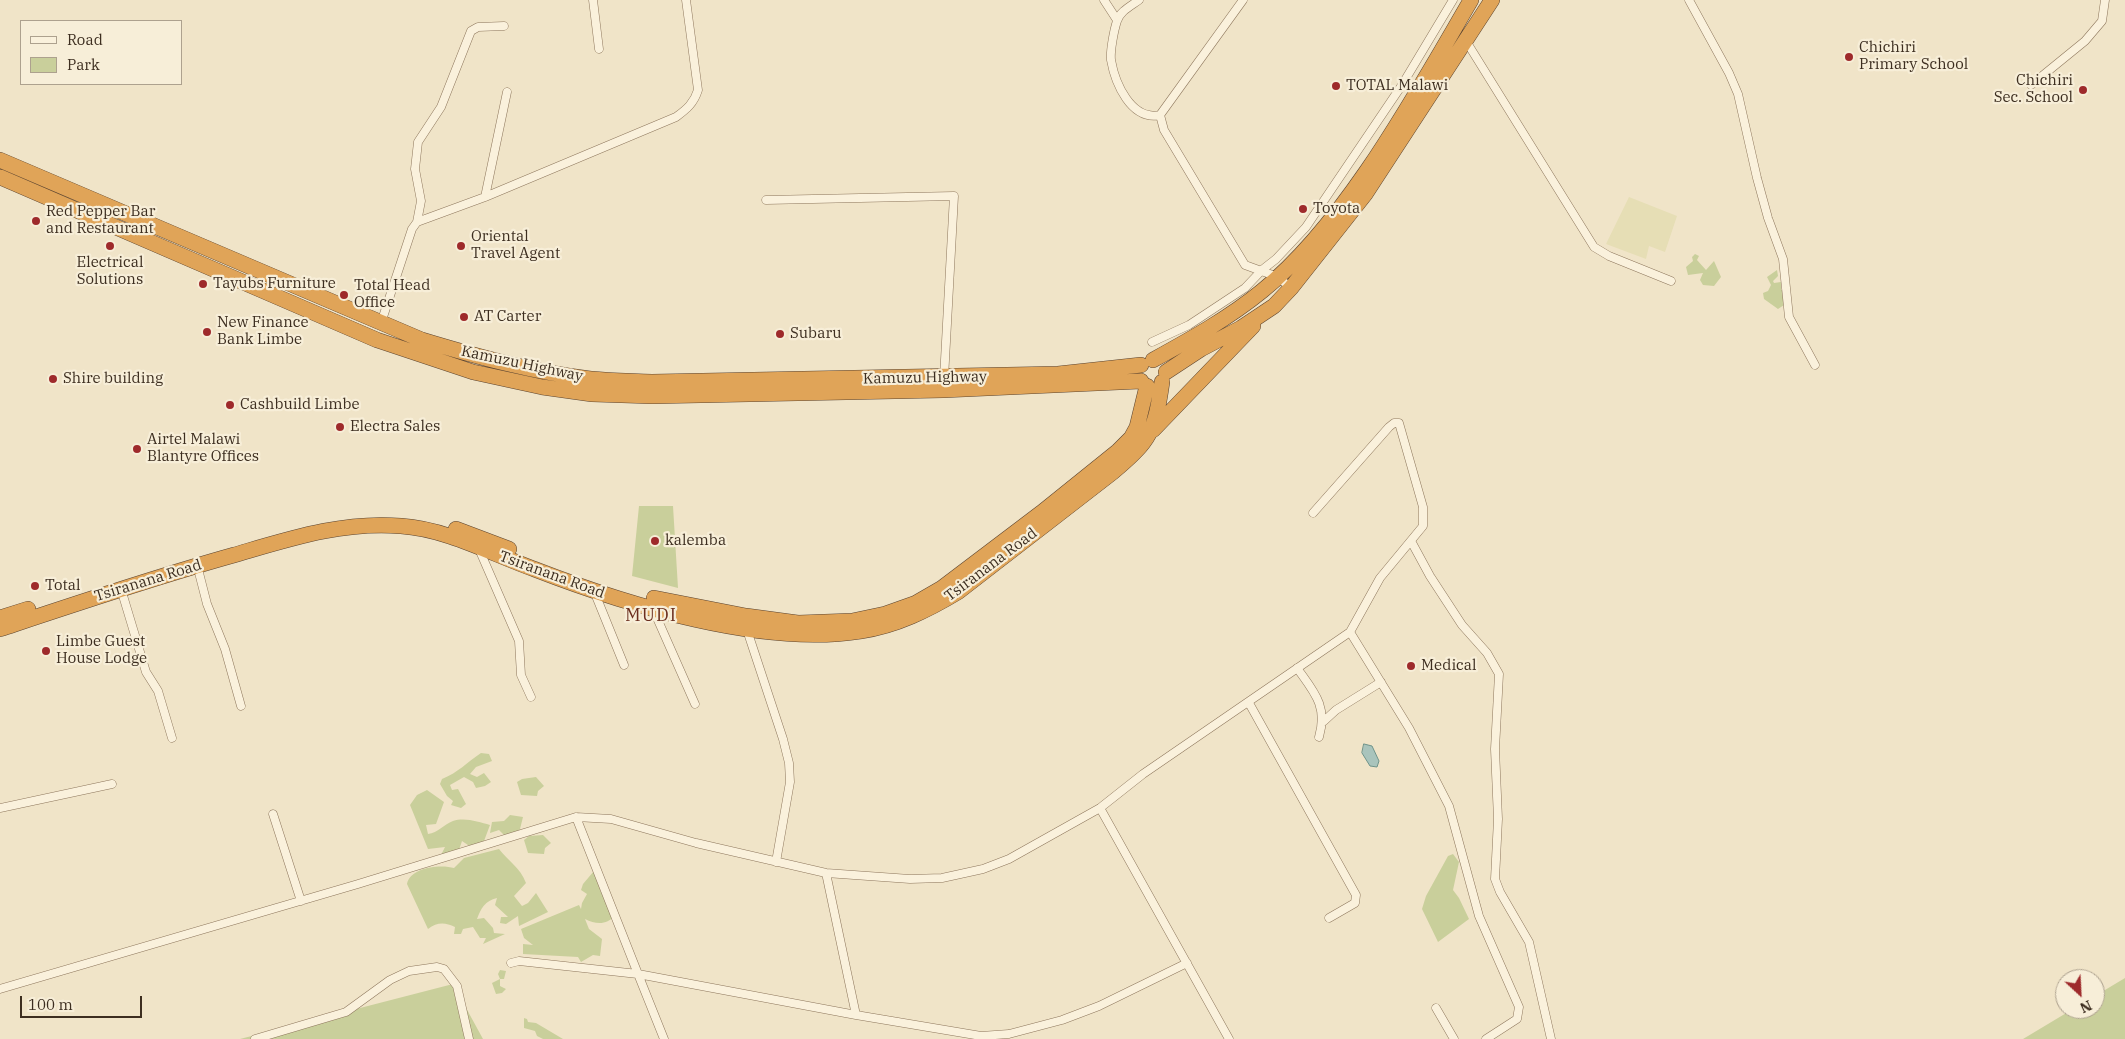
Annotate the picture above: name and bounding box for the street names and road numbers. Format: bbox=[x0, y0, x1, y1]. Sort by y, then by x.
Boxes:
street label: Kamuzu Highway bbox=[459, 342, 585, 386]
street label: Kamuzu Highway bbox=[863, 368, 987, 388]
street label: Tsiranana Road bbox=[941, 524, 1041, 606]
street label: Tsiranana Road bbox=[497, 548, 607, 602]
street label: Tsiranana Road bbox=[92, 556, 204, 606]

